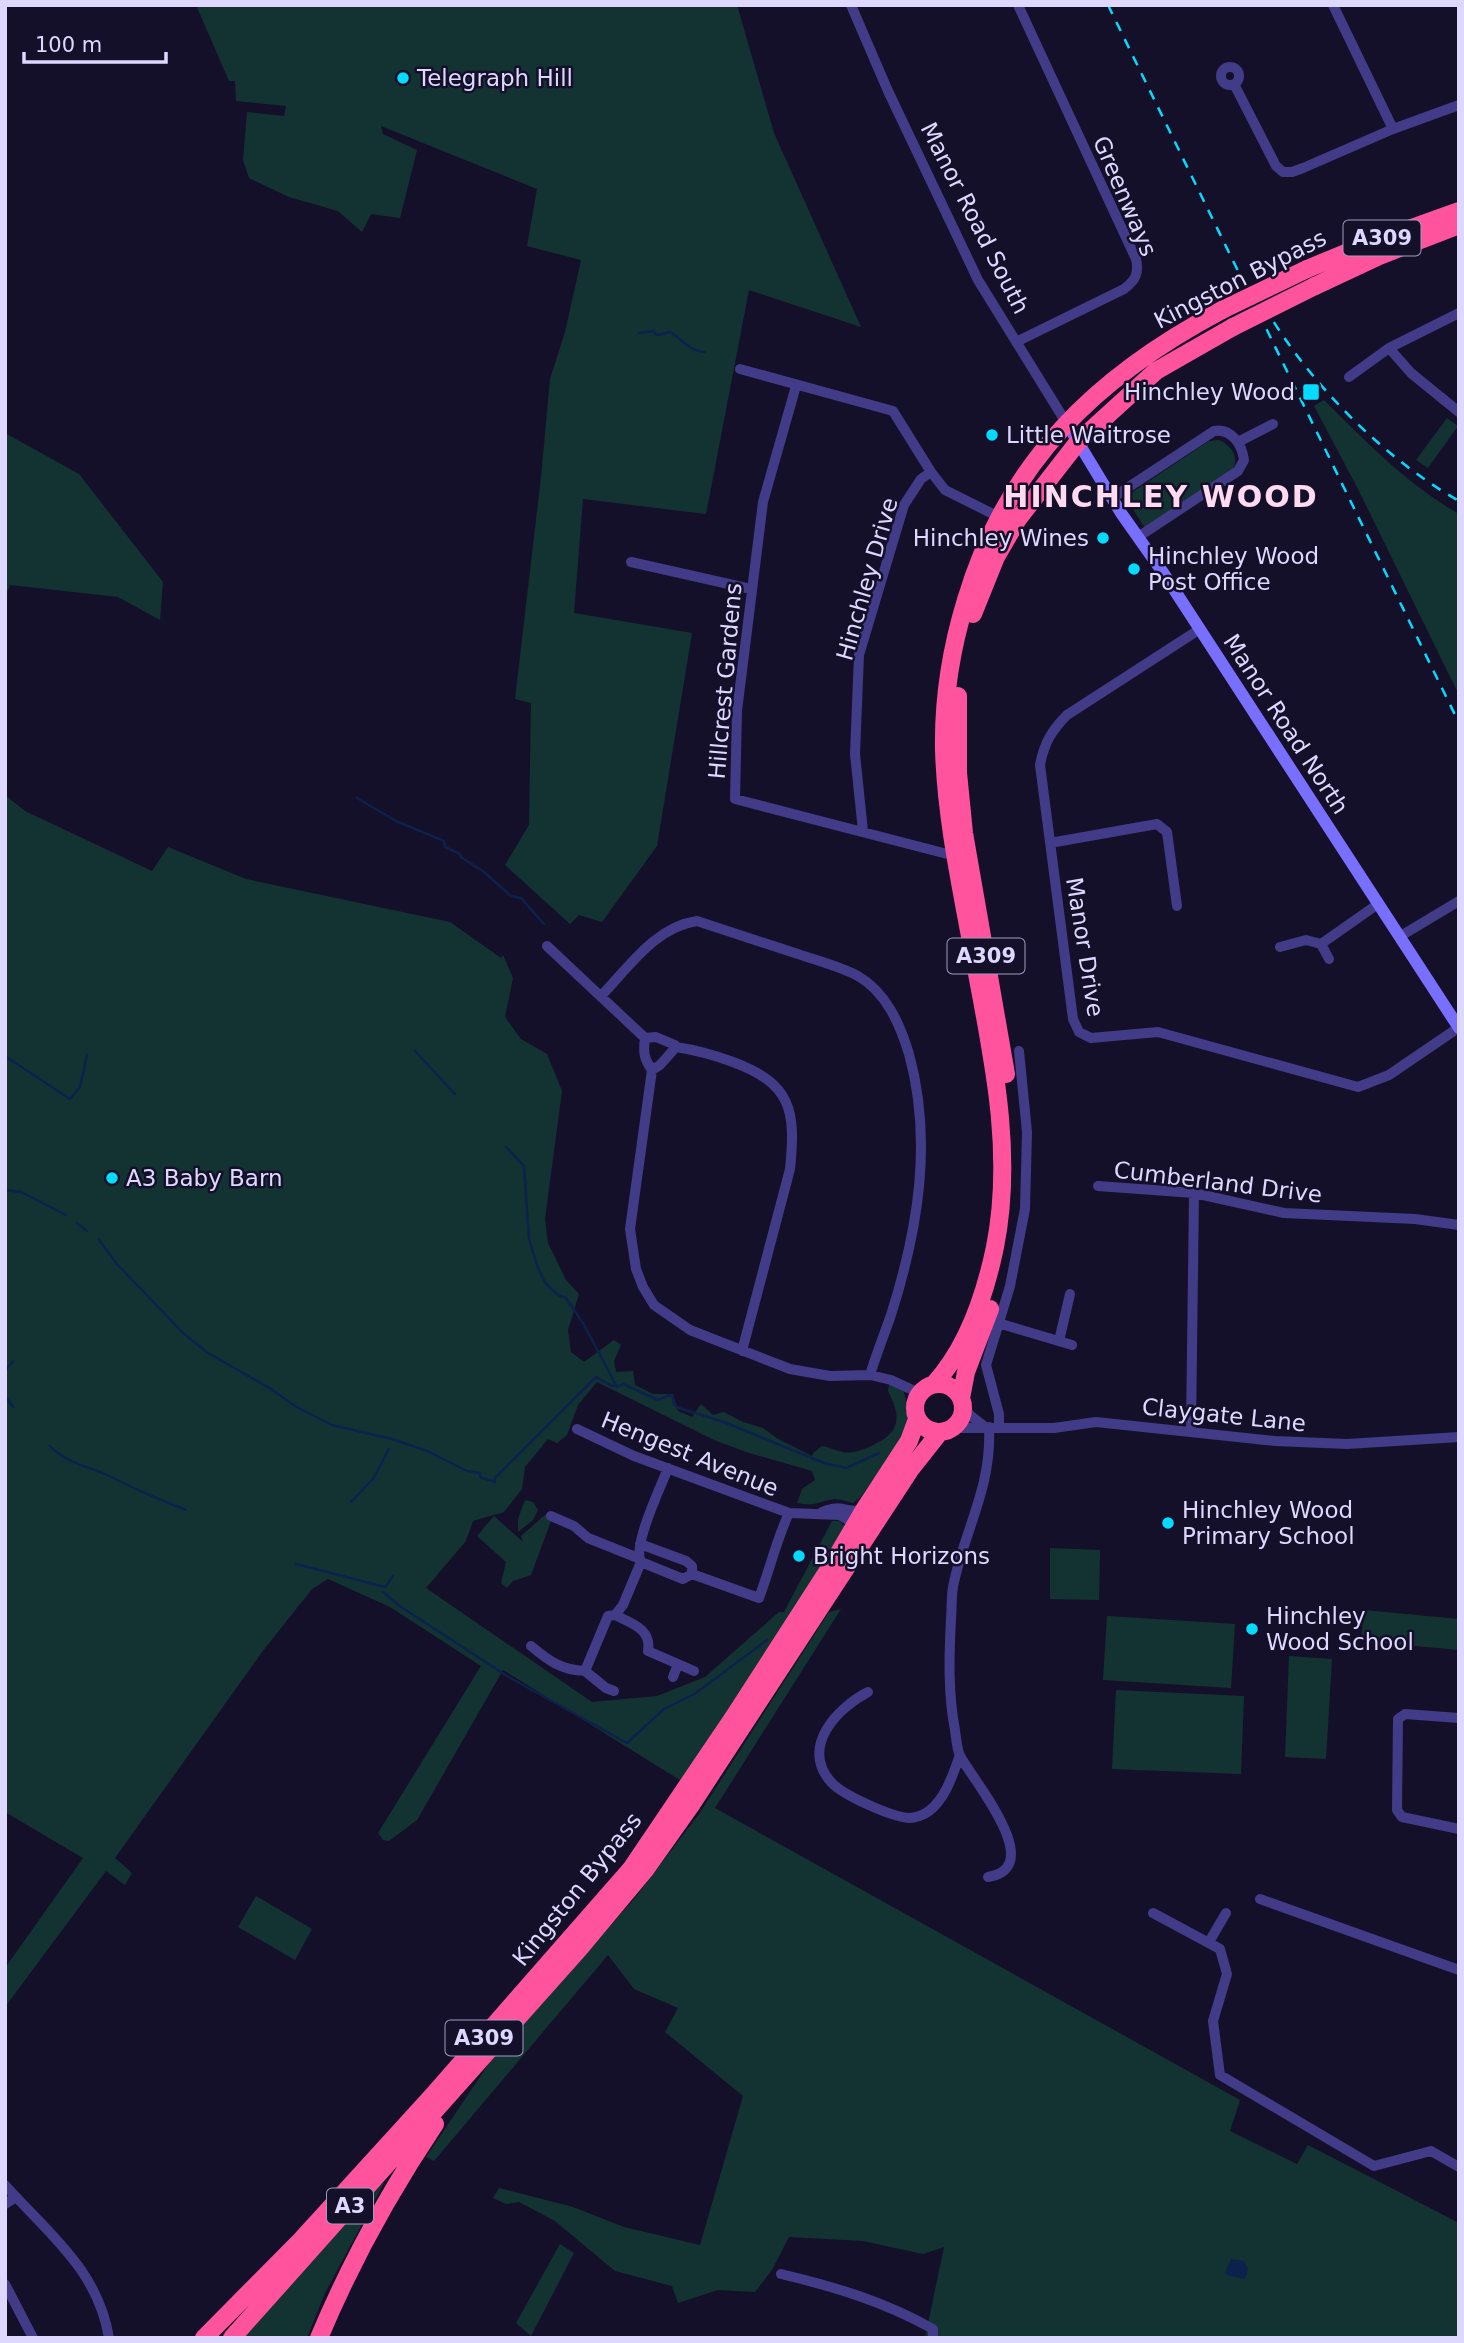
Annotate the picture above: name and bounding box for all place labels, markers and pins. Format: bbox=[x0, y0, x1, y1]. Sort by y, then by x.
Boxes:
place label: Telegraph Hill bbox=[416, 65, 573, 91]
marker: Telegraph Hill bbox=[395, 70, 411, 86]
place label: Hinchley Wood bbox=[1124, 379, 1295, 405]
marker: Hinchley Wood bbox=[1301, 382, 1321, 402]
place label: Little Waitrose bbox=[1006, 422, 1171, 448]
marker: Little Waitrose bbox=[984, 427, 1000, 443]
place label: Hinchley Wines bbox=[913, 525, 1089, 551]
marker: Hinchley Wines bbox=[1095, 530, 1111, 546]
place label: Hinchley Wood Post Office bbox=[1148, 543, 1319, 595]
marker: Hinchley Wood Post Office bbox=[1126, 561, 1142, 577]
place label: A3 Baby Barn bbox=[126, 1165, 283, 1191]
marker: A3 Baby Barn bbox=[104, 1170, 120, 1186]
place label: Hinchley Wood Primary School bbox=[1182, 1497, 1355, 1549]
marker: Hinchley Wood Primary School bbox=[1160, 1515, 1176, 1531]
place label: Bright Horizons bbox=[813, 1543, 990, 1569]
marker: Bright Horizons bbox=[791, 1548, 807, 1564]
place label: Hinchley Wood School bbox=[1266, 1603, 1414, 1655]
marker: Hinchley Wood School bbox=[1244, 1621, 1260, 1637]

